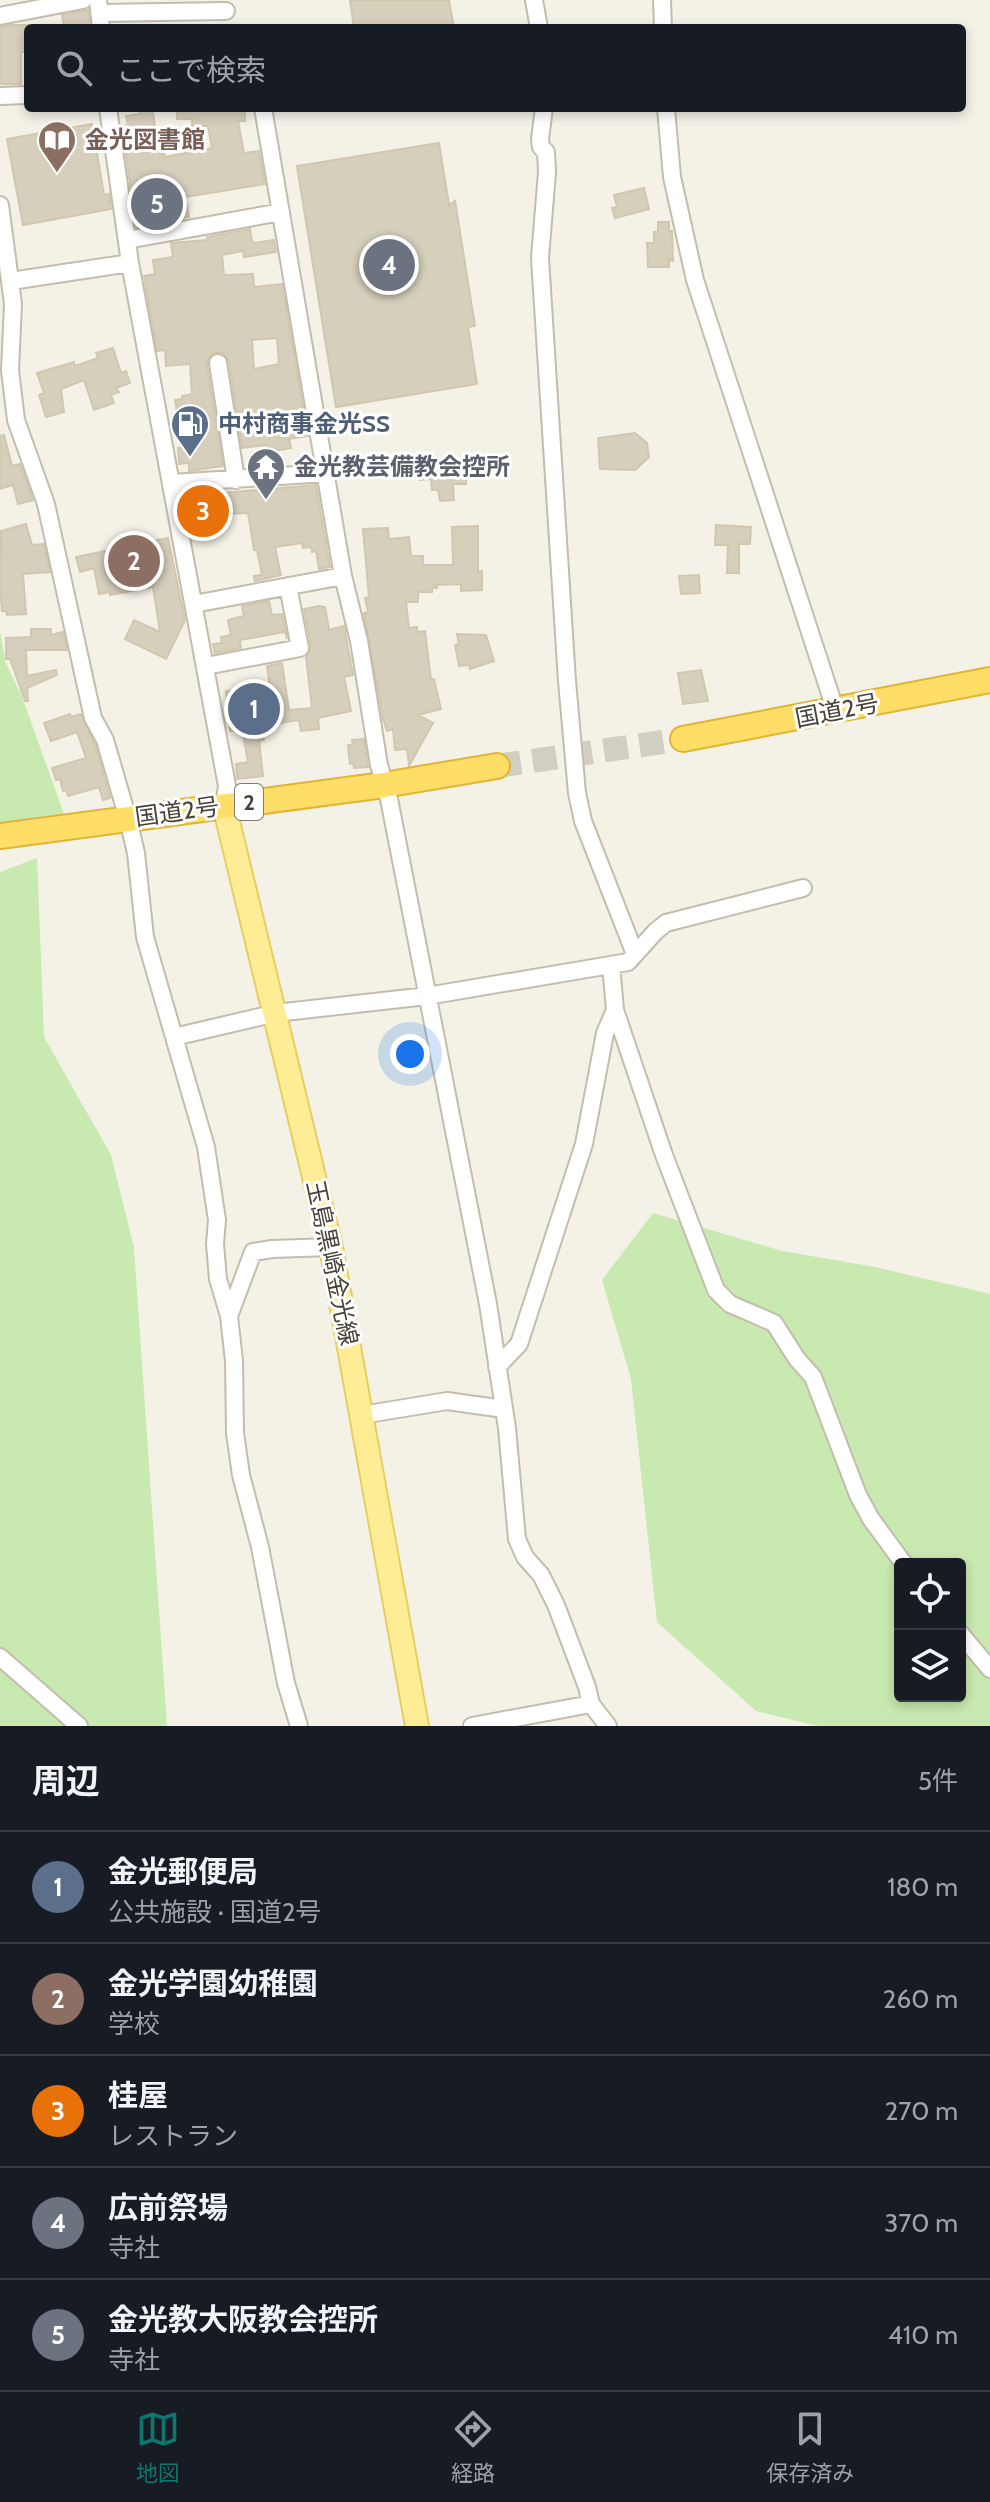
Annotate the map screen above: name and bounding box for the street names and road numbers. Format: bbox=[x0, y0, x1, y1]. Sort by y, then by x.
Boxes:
street label: 国道2号 bbox=[793, 688, 881, 733]
road number: 2 bbox=[235, 784, 263, 820]
street label: 国道2号 bbox=[133, 791, 221, 832]
street label: 玉島黒崎金光線 bbox=[301, 1178, 364, 1348]

